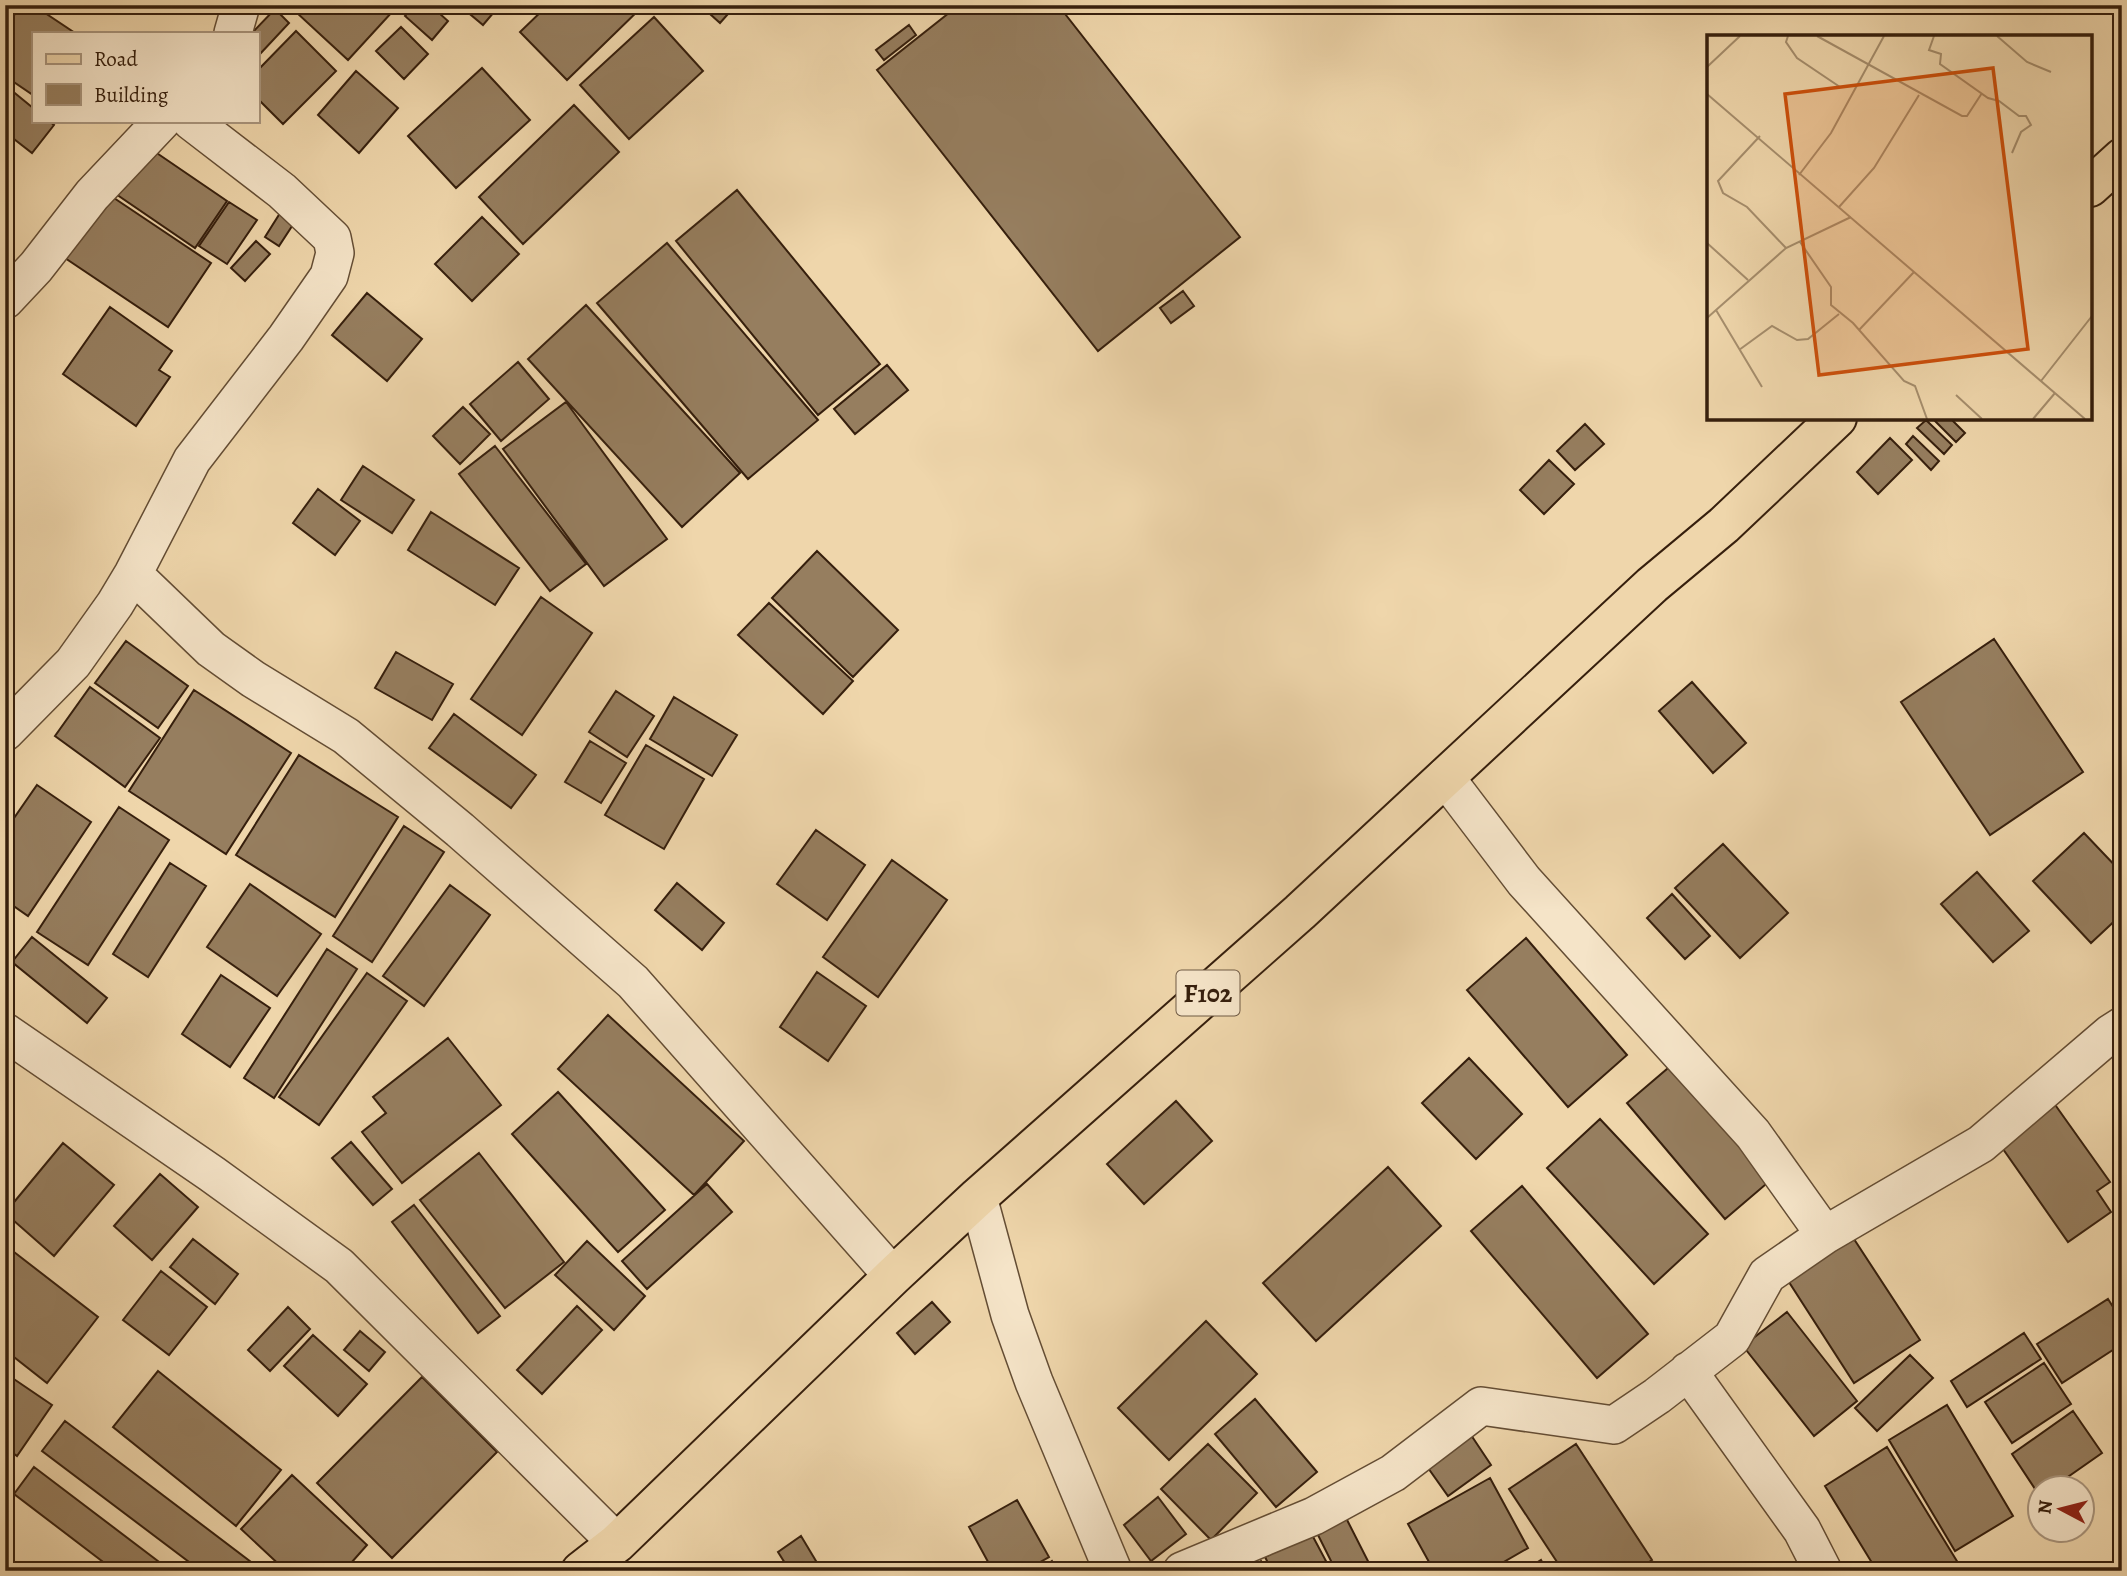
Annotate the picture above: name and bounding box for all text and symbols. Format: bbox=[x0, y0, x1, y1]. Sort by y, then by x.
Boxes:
legend bbox=[32, 32, 259, 122]
inset map bbox=[1707, 35, 2092, 420]
text: Road bbox=[94, 45, 138, 73]
text: Building bbox=[94, 81, 169, 109]
road number: F102 bbox=[1176, 970, 1240, 1016]
north arrow bbox=[2025, 1474, 2096, 1544]
text: N bbox=[2031, 1498, 2059, 1516]

